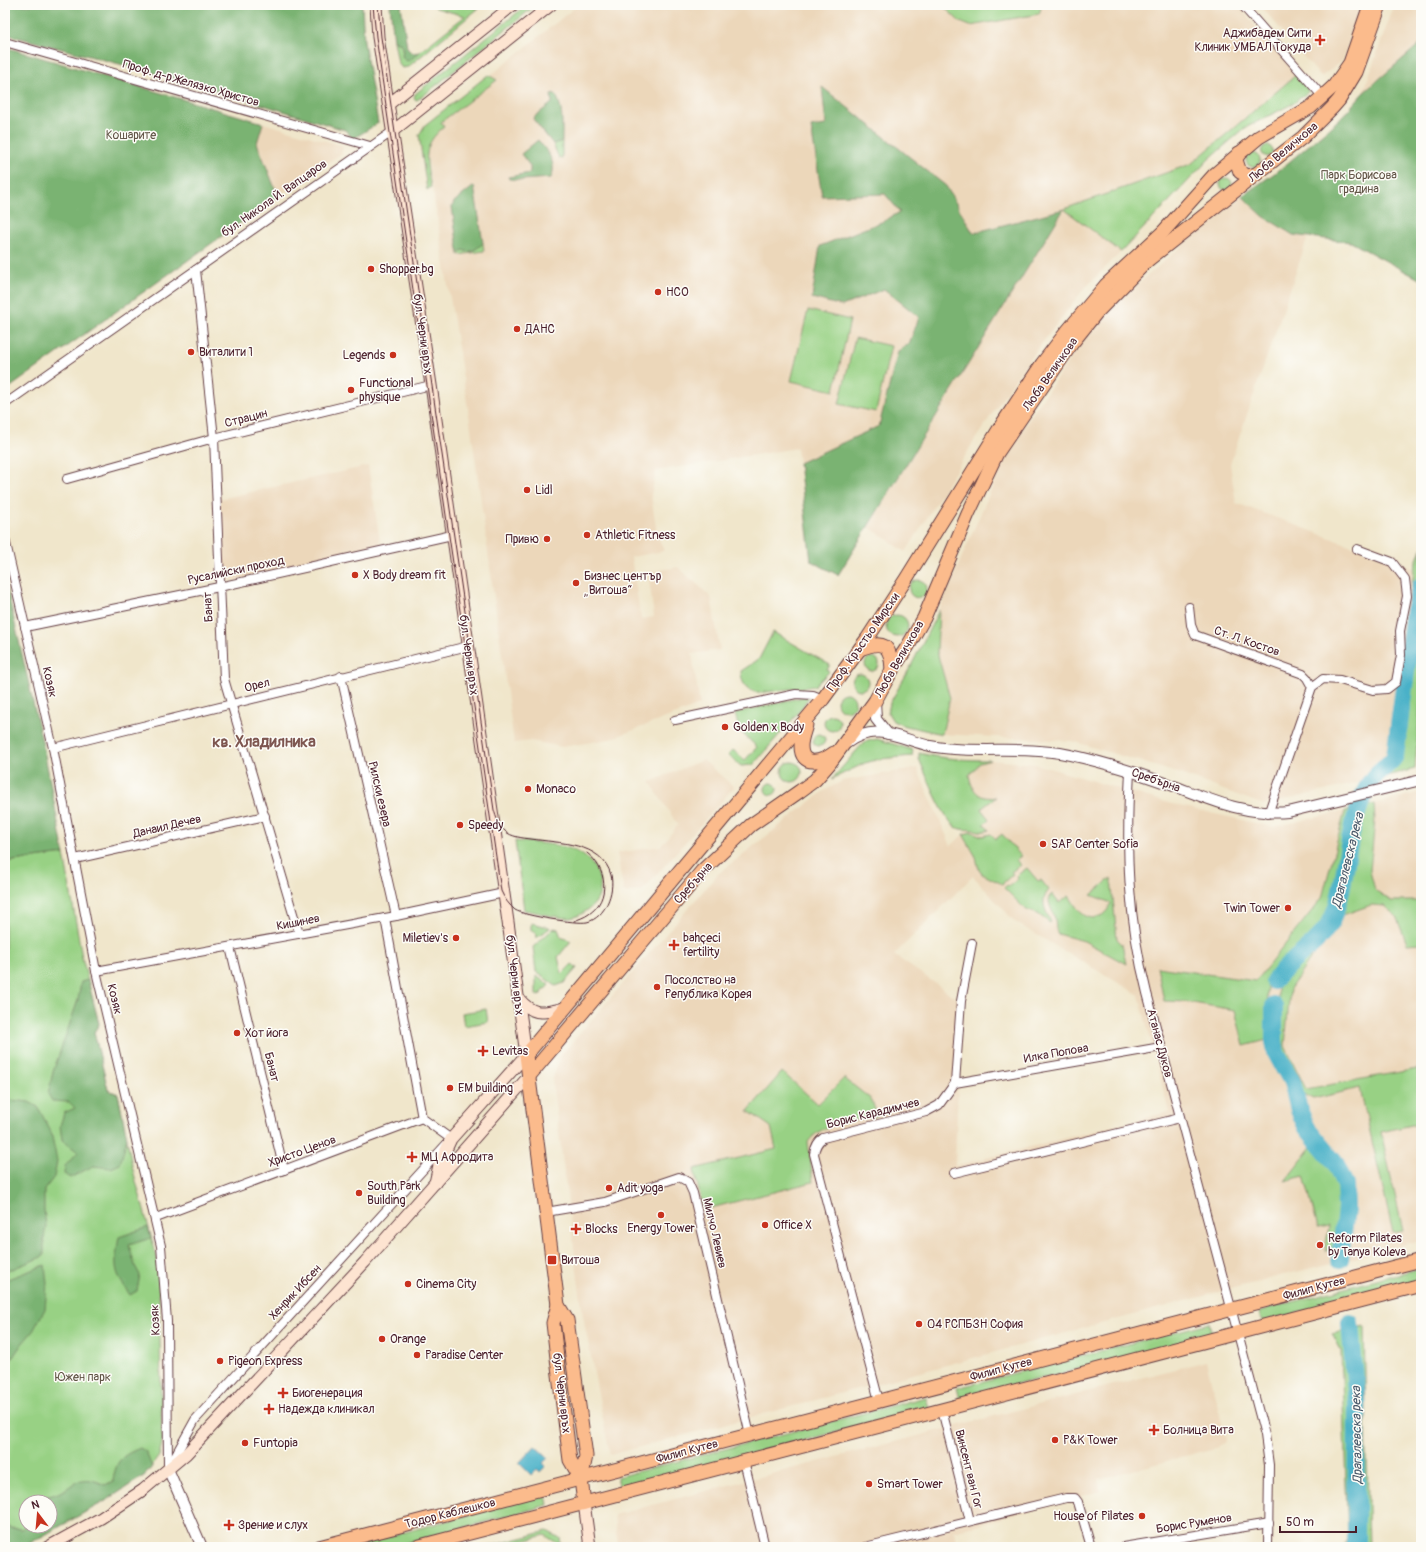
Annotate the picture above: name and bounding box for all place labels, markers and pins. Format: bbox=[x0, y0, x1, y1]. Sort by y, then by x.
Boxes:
place label: Аджибадем Сити Клиник УМБАЛ Токуда bbox=[1194, 26, 1312, 55]
marker: Аджибадем Сити Клиник УМБАЛ Токуда bbox=[1314, 34, 1326, 46]
place label: Shopper.bg bbox=[379, 262, 434, 277]
marker: Shopper.bg bbox=[366, 264, 376, 274]
place label: НСО bbox=[666, 285, 689, 300]
marker: НСО bbox=[653, 287, 663, 297]
place label: ДАНС bbox=[524, 322, 555, 337]
marker: ДАНС bbox=[512, 324, 522, 334]
place label: Виталити 1 bbox=[199, 345, 253, 360]
marker: Виталити 1 bbox=[186, 347, 196, 357]
place label: Legends bbox=[343, 348, 386, 363]
marker: Legends bbox=[388, 350, 398, 360]
place label: Functional physique bbox=[359, 376, 414, 405]
marker: Functional physique bbox=[346, 385, 356, 395]
place label: Lidl bbox=[535, 483, 553, 498]
marker: Lidl bbox=[522, 485, 532, 495]
place label: Athletic Fitness bbox=[595, 528, 676, 543]
marker: Athletic Fitness bbox=[582, 530, 592, 540]
place label: Привю bbox=[506, 532, 539, 547]
marker: Привю bbox=[542, 534, 552, 544]
place label: X Body dream fit bbox=[363, 568, 446, 583]
place label: Бизнес център „Витоша“ bbox=[584, 569, 662, 598]
marker: X Body dream fit bbox=[350, 570, 360, 580]
marker: Бизнес център „Витоша“ bbox=[571, 578, 581, 588]
place label: Golden x Body bbox=[733, 720, 804, 735]
marker: Golden x Body bbox=[720, 722, 730, 732]
place label: Monaco bbox=[536, 782, 576, 797]
marker: Monaco bbox=[523, 784, 533, 794]
place label: Speedy bbox=[468, 818, 503, 833]
marker: Speedy bbox=[455, 820, 465, 830]
place label: SAP Center Sofia bbox=[1051, 837, 1139, 852]
marker: SAP Center Sofia bbox=[1038, 839, 1048, 849]
place label: Twin Tower bbox=[1223, 901, 1281, 916]
marker: Twin Tower bbox=[1283, 903, 1293, 913]
place label: Miletiev's bbox=[402, 931, 449, 946]
place label: bahçeci fertility bbox=[683, 931, 720, 960]
marker: Miletiev's bbox=[451, 933, 461, 943]
marker: bahçeci fertility bbox=[668, 939, 680, 951]
place label: Посолство на Република Корея bbox=[665, 973, 752, 1002]
marker: Посолство на Република Корея bbox=[652, 982, 662, 992]
place label: Хот йога bbox=[245, 1026, 289, 1041]
marker: Хот йога bbox=[232, 1028, 242, 1038]
place label: Levitas bbox=[492, 1044, 529, 1059]
marker: Levitas bbox=[477, 1045, 489, 1057]
place label: EM building bbox=[458, 1081, 513, 1096]
marker: EM building bbox=[445, 1083, 455, 1093]
place label: МЦ Афродита bbox=[421, 1150, 494, 1165]
marker: МЦ Афродита bbox=[406, 1151, 418, 1163]
place label: South Park Building bbox=[367, 1179, 421, 1208]
place label: Adit yoga bbox=[617, 1181, 664, 1196]
marker: Adit yoga bbox=[604, 1183, 614, 1193]
marker: South Park Building bbox=[354, 1188, 364, 1198]
marker: Energy Tower bbox=[656, 1210, 666, 1220]
place label: Office X bbox=[773, 1218, 812, 1233]
marker: Office X bbox=[760, 1220, 770, 1230]
place label: Energy Tower bbox=[627, 1221, 696, 1236]
place label: Blocks bbox=[585, 1222, 618, 1237]
marker: Blocks bbox=[570, 1223, 582, 1235]
place label: Reform Pilates by Tanya Koleva bbox=[1328, 1231, 1406, 1260]
marker: Reform Pilates by Tanya Koleva bbox=[1315, 1240, 1325, 1250]
place label: Витоша bbox=[561, 1253, 600, 1268]
marker: Витоша bbox=[546, 1254, 558, 1266]
place label: Cinema City bbox=[416, 1277, 476, 1292]
marker: Cinema City bbox=[403, 1279, 413, 1289]
place label: 04 РСПБЗН София bbox=[927, 1317, 1024, 1332]
marker: 04 РСПБЗН София bbox=[914, 1319, 924, 1329]
place label: Orange bbox=[390, 1332, 426, 1347]
marker: Orange bbox=[377, 1334, 387, 1344]
place label: Paradise Center bbox=[425, 1348, 504, 1363]
marker: Paradise Center bbox=[412, 1350, 422, 1360]
place label: Pigeon Express bbox=[228, 1354, 303, 1369]
marker: Pigeon Express bbox=[215, 1356, 225, 1366]
place label: Биогенерация bbox=[292, 1386, 363, 1401]
marker: Биогенерация bbox=[277, 1387, 289, 1399]
place label: Надежда клиникал bbox=[278, 1402, 375, 1417]
marker: Надежда клиникал bbox=[263, 1403, 275, 1415]
place label: Болница Вита bbox=[1163, 1423, 1234, 1438]
marker: Болница Вита bbox=[1148, 1424, 1160, 1436]
place label: P&K Tower bbox=[1063, 1433, 1118, 1448]
marker: P&K Tower bbox=[1050, 1435, 1060, 1445]
place label: Funtopia bbox=[253, 1436, 298, 1451]
marker: Funtopia bbox=[240, 1438, 250, 1448]
place label: Smart Tower bbox=[877, 1477, 943, 1492]
marker: Smart Tower bbox=[864, 1479, 874, 1489]
place label: House of Pilates bbox=[1053, 1509, 1135, 1524]
marker: House of Pilates bbox=[1137, 1511, 1147, 1521]
place label: Зрение и слух bbox=[238, 1518, 308, 1533]
marker: Зрение и слух bbox=[223, 1519, 235, 1531]

